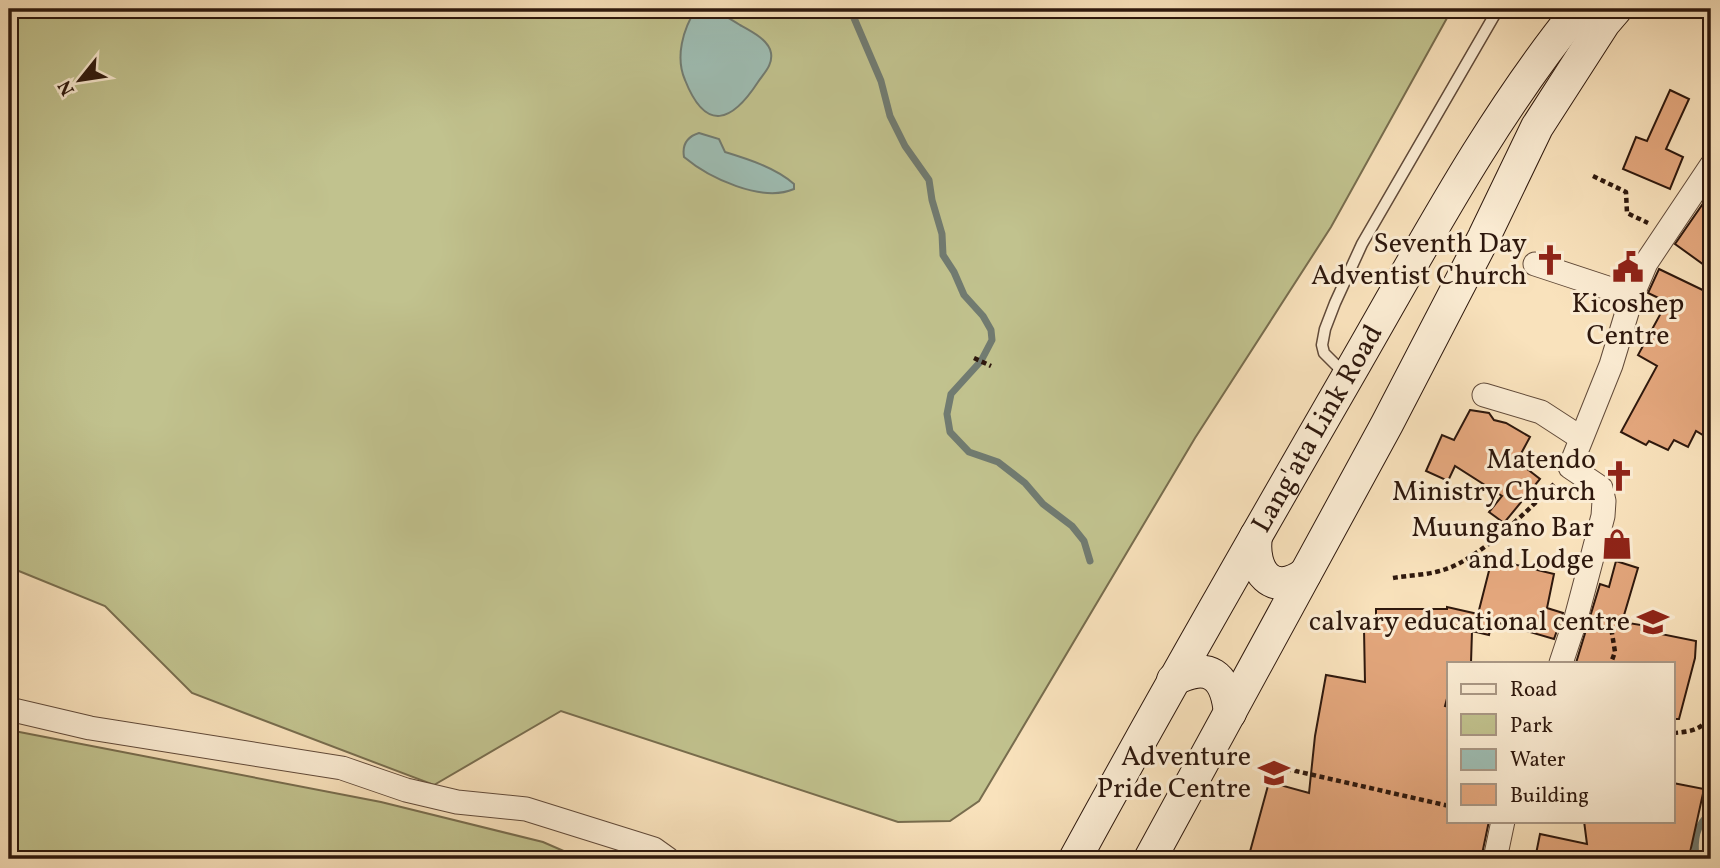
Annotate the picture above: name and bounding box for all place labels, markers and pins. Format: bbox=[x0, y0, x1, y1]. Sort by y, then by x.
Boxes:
place label: Seventh Day Adventist Church bbox=[1311, 225, 1527, 296]
church icon: Seventh Day Adventist Church bbox=[1533, 243, 1567, 277]
public building icon: Kicoshep Centre bbox=[1611, 250, 1645, 284]
place label: Kicoshep Centre bbox=[1572, 285, 1684, 356]
place label: Matendo Ministry Church bbox=[1392, 441, 1596, 512]
church icon: Matendo Ministry Church bbox=[1602, 459, 1636, 493]
place label: Muungano Bar and Lodge bbox=[1412, 509, 1594, 580]
shop icon: Muungano Bar and Lodge bbox=[1600, 527, 1634, 561]
place label: calvary educational centre bbox=[1309, 603, 1630, 642]
school or university icon: calvary educational centre bbox=[1636, 605, 1670, 639]
place label: Adventure Pride Centre bbox=[1097, 738, 1251, 809]
school or university icon: Adventure Pride Centre bbox=[1257, 756, 1291, 790]

